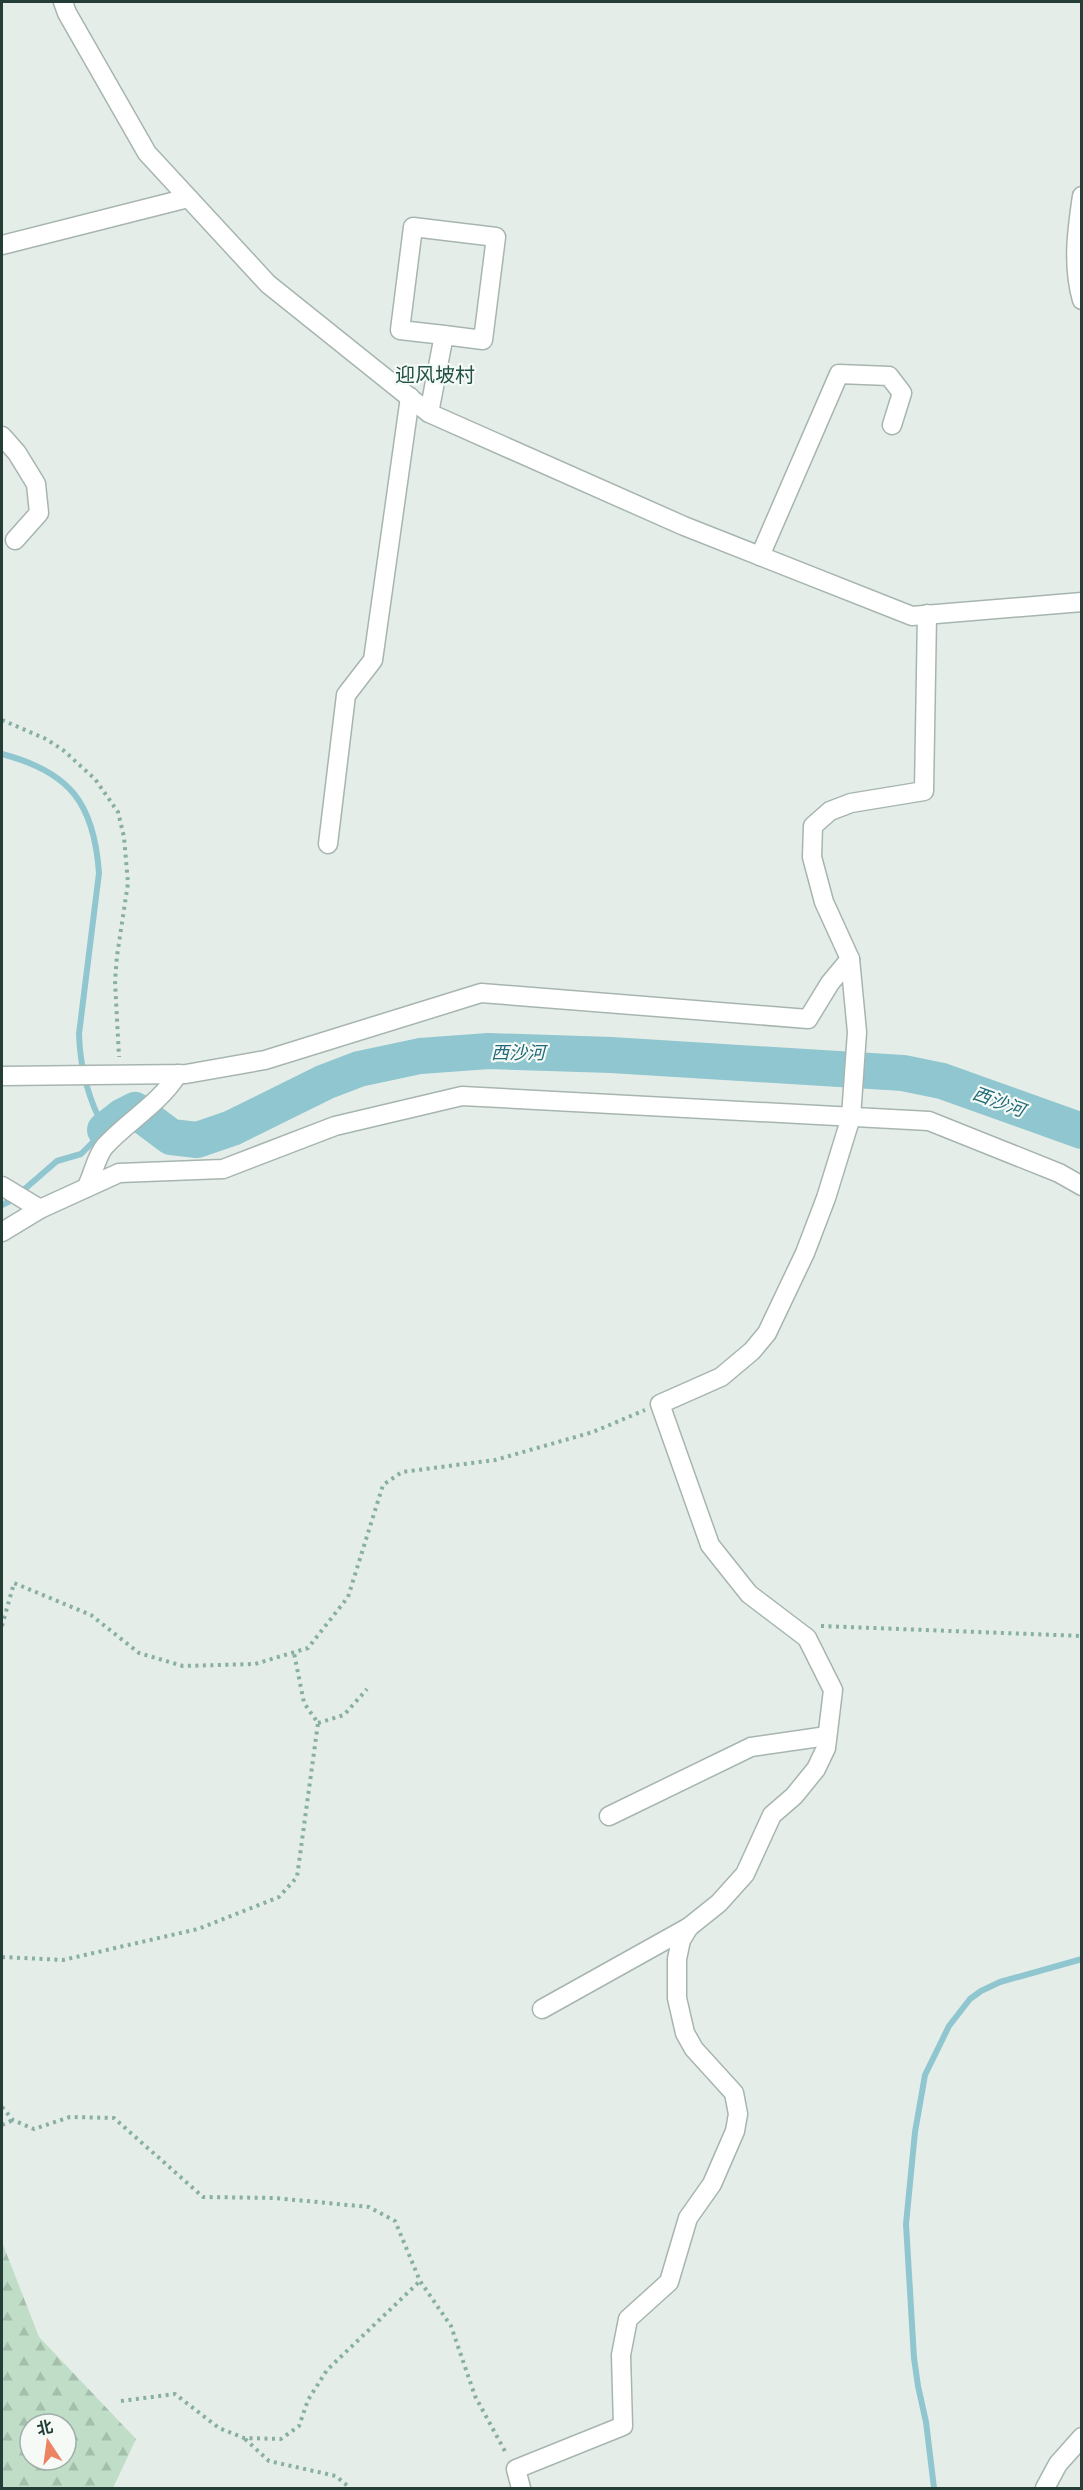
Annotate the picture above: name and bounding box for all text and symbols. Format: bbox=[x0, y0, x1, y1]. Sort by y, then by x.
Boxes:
district label: 迎风坡村 bbox=[395, 362, 475, 386]
water label: 西沙河 bbox=[491, 1041, 548, 1063]
water label: 西沙河 bbox=[970, 1081, 1031, 1122]
north arrow bbox=[18, 2412, 78, 2472]
text: 北 bbox=[35, 2416, 54, 2438]

